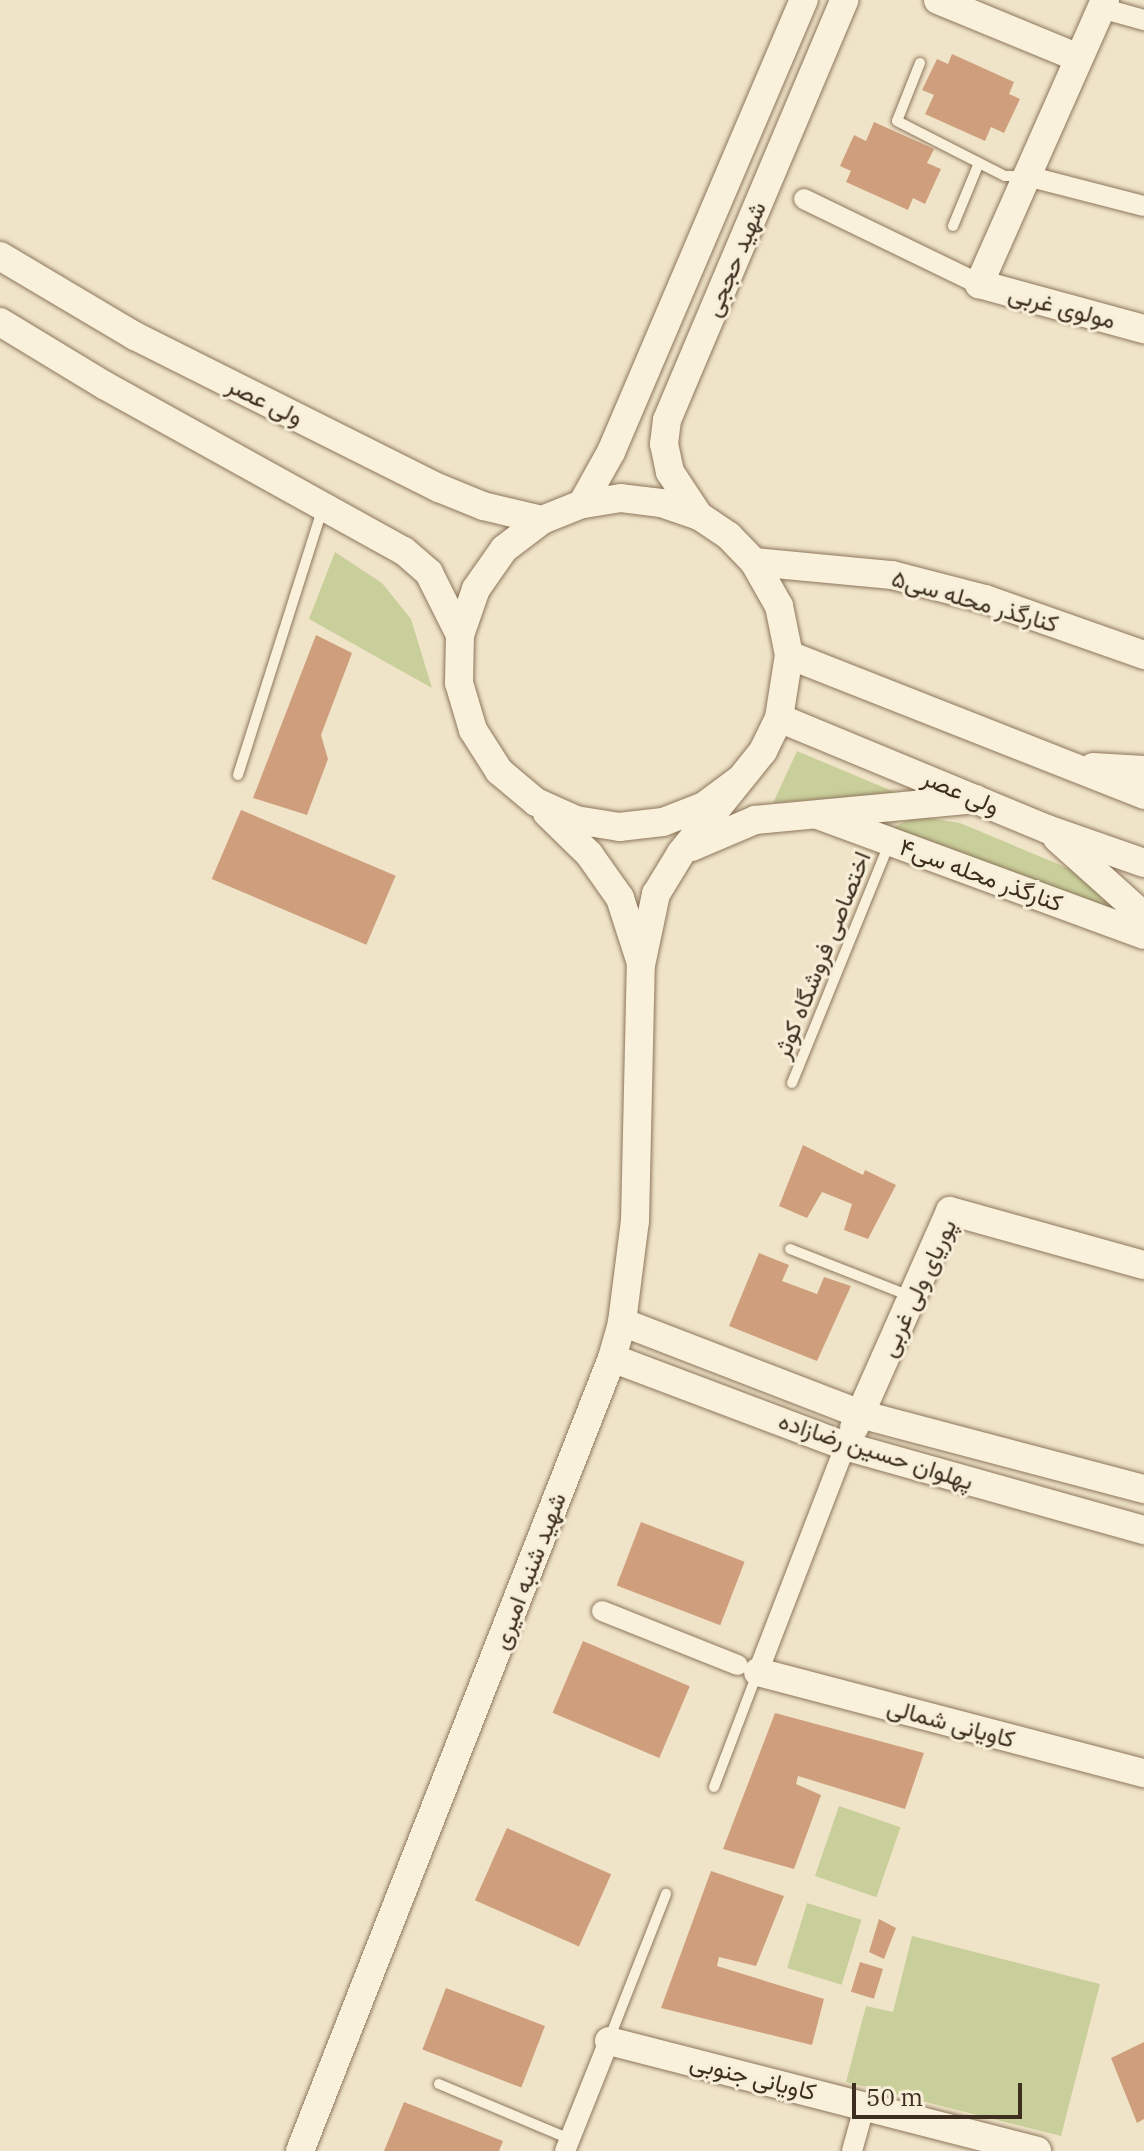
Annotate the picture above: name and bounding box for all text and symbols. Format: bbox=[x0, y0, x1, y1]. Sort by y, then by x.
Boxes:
street label: شهید حججی bbox=[698, 197, 772, 321]
street label: مولوی غربی bbox=[1005, 279, 1119, 335]
street label: ولی عصر bbox=[222, 370, 308, 432]
street label: کنارگذر محله سی۵ bbox=[889, 563, 1061, 639]
street label: ولی عصر bbox=[918, 763, 1004, 821]
street label: کنارگذر محله سی۴ bbox=[896, 832, 1066, 918]
street label: اختصاصی فروشگاه کوثر bbox=[767, 847, 877, 1063]
street label: پوریای ولی غربی bbox=[874, 1215, 962, 1361]
street label: پهلوان حسین رضازاده bbox=[775, 1406, 977, 1496]
street label: شهید شنبه امیری bbox=[486, 1489, 572, 1653]
street label: کاویانی شمالی bbox=[884, 1692, 1018, 1754]
street label: کاویانی جنوبی bbox=[687, 2047, 819, 2107]
scale bar bbox=[856, 2067, 1026, 2117]
text: 50 m bbox=[866, 2081, 923, 2113]

